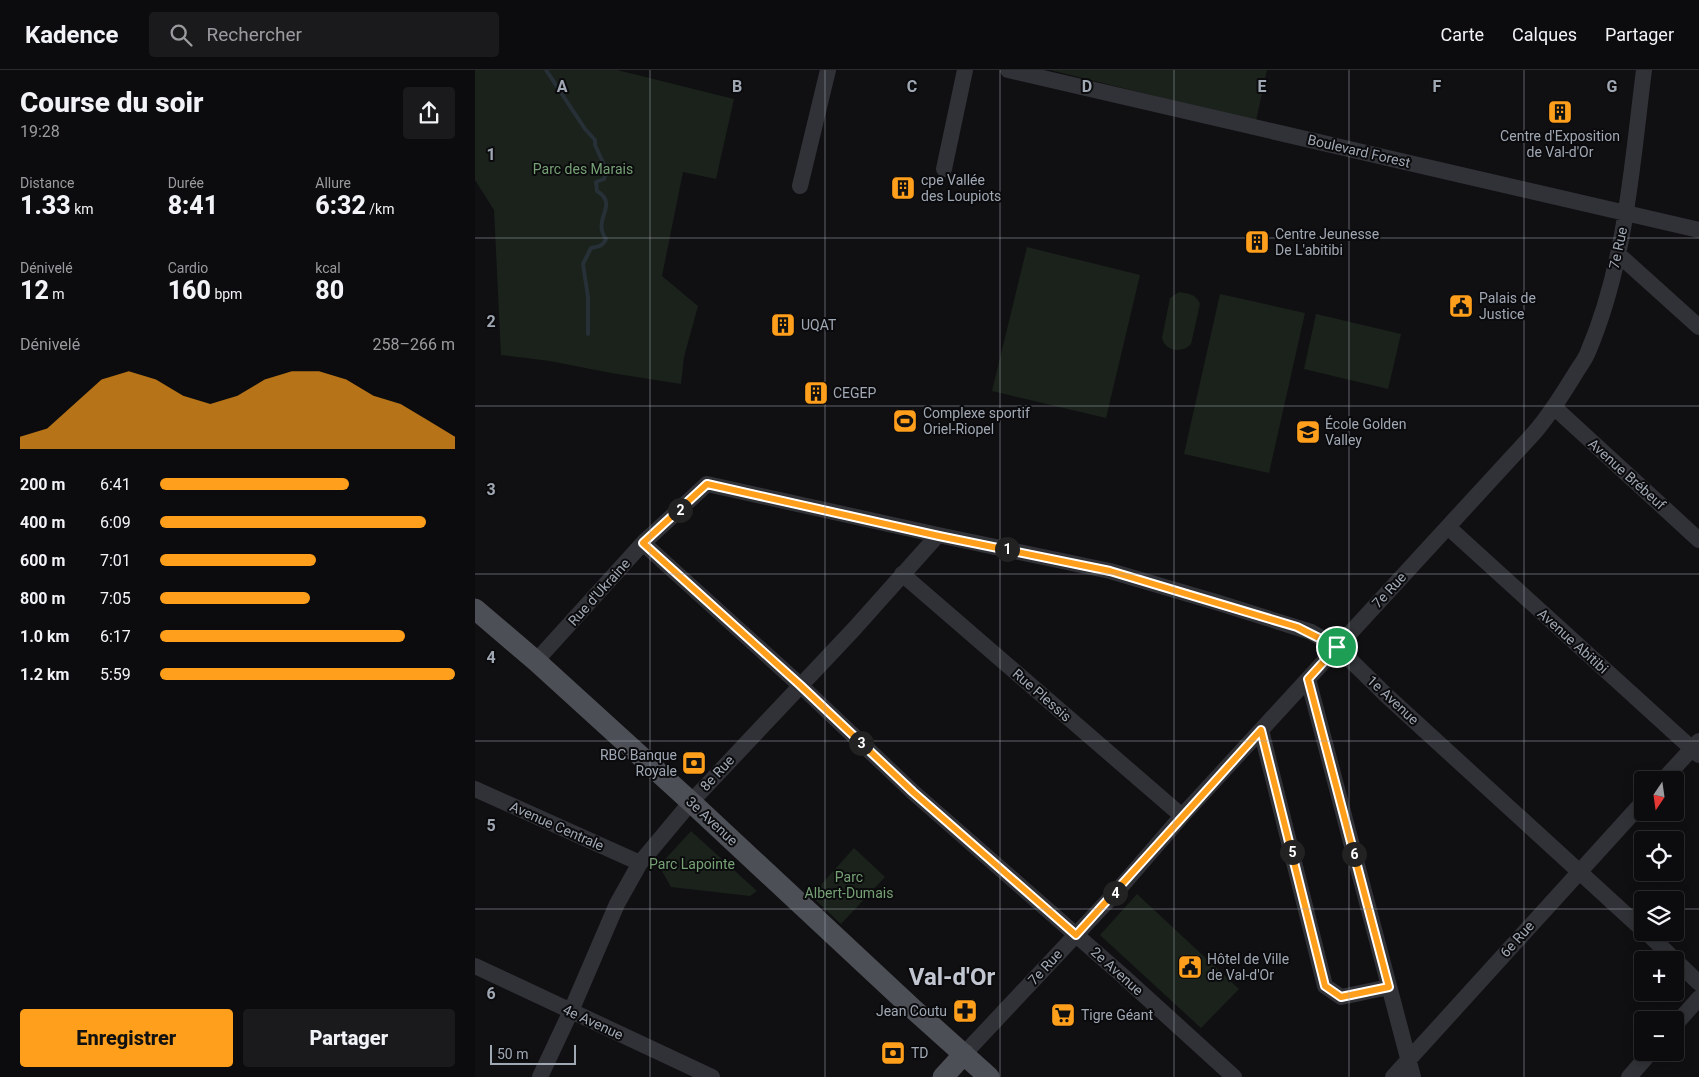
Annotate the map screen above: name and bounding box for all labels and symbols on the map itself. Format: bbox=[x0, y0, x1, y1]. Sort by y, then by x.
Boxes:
text: A bbox=[557, 77, 568, 96]
text: B bbox=[732, 77, 742, 96]
text: C bbox=[907, 77, 917, 96]
text: D bbox=[1082, 77, 1092, 96]
text: E bbox=[1258, 77, 1267, 96]
text: F bbox=[1433, 77, 1442, 96]
text: G bbox=[1607, 77, 1618, 96]
building icon: Centre d'Exposition de Val-d'Or bbox=[1547, 99, 1573, 125]
place label: Centre d'Exposition de Val-d'Or bbox=[1500, 128, 1620, 160]
street label: Boulevard Forest bbox=[1306, 131, 1412, 171]
text: 1 bbox=[486, 145, 496, 164]
park label: Parc des Marais bbox=[533, 161, 633, 177]
place label: cpe Vallée des Loupiots bbox=[921, 172, 1001, 204]
building icon: cpe Vallée des Loupiots bbox=[890, 175, 916, 201]
place label: Centre Jeunesse De L'abitibi bbox=[1275, 226, 1379, 258]
street label: 7e Rue bbox=[1606, 226, 1630, 270]
building icon: Centre Jeunesse De L'abitibi bbox=[1244, 229, 1270, 255]
place label: Palais de Justice bbox=[1479, 290, 1536, 322]
public building icon: Palais de Justice bbox=[1448, 293, 1474, 319]
text: 2 bbox=[486, 312, 496, 331]
building icon: UQAT bbox=[770, 312, 796, 338]
place label: UQAT bbox=[801, 317, 837, 333]
building icon: CEGEP bbox=[803, 380, 829, 406]
place label: CEGEP bbox=[833, 385, 877, 401]
place label: Complexe sportif Oriel-Riopel bbox=[923, 405, 1030, 437]
sports icon: Complexe sportif Oriel-Riopel bbox=[892, 408, 918, 434]
place label: École Golden Valley bbox=[1325, 415, 1406, 448]
school or university icon: École Golden Valley bbox=[1295, 419, 1321, 445]
street label: Avenue Brébeuf bbox=[1585, 435, 1669, 513]
text: 3 bbox=[486, 480, 496, 499]
pin: 2 bbox=[667, 498, 693, 522]
pin: 1 bbox=[995, 536, 1019, 562]
street label: Rue d'Ukraine bbox=[565, 555, 633, 629]
street label: 7e Rue bbox=[1369, 569, 1409, 611]
street label: Avenue Abitibi bbox=[1535, 605, 1611, 677]
pin bbox=[1316, 626, 1358, 668]
text: 4 bbox=[486, 648, 496, 667]
street label: Rue Plessis bbox=[1010, 665, 1074, 725]
street label: 1e Avenue bbox=[1364, 672, 1422, 728]
pin: 3 bbox=[849, 730, 873, 756]
place label: RBC Banque Royale bbox=[600, 747, 677, 779]
bank icon: RBC Banque Royale bbox=[681, 750, 707, 776]
street label: 8e Rue bbox=[697, 752, 737, 794]
north arrow bbox=[1634, 771, 1684, 821]
street label: 3e Avenue bbox=[683, 793, 741, 849]
street label: Avenue Centrale bbox=[508, 798, 606, 854]
text: 5 bbox=[486, 816, 496, 835]
pin: 5 bbox=[1279, 840, 1305, 864]
pin: 6 bbox=[1341, 842, 1367, 866]
park label: Parc Lapointe bbox=[649, 856, 735, 872]
park label: Parc Albert-Dumais bbox=[805, 869, 893, 901]
pin: 4 bbox=[1103, 880, 1127, 906]
street label: 6e Rue bbox=[1497, 918, 1537, 960]
street label: 2e Avenue bbox=[1088, 943, 1146, 999]
street label: 7e Rue bbox=[1025, 946, 1065, 988]
place label: Hôtel de Ville de Val-d'Or bbox=[1207, 951, 1289, 983]
public building icon: Hôtel de Ville de Val-d'Or bbox=[1177, 954, 1203, 980]
district label: Val-d'Or bbox=[909, 963, 995, 991]
text: 6 bbox=[486, 984, 496, 1003]
pharmacy icon: Jean Coutu bbox=[952, 998, 978, 1024]
street label: 4e Avenue bbox=[560, 1001, 626, 1043]
supermarket icon: Tigre Géant bbox=[1050, 1002, 1076, 1028]
place label: Jean Coutu bbox=[876, 1003, 947, 1019]
place label: Tigre Géant bbox=[1081, 1007, 1153, 1023]
bank icon: TD bbox=[880, 1040, 906, 1066]
scale bar bbox=[490, 1042, 576, 1065]
place label: TD bbox=[911, 1045, 929, 1061]

